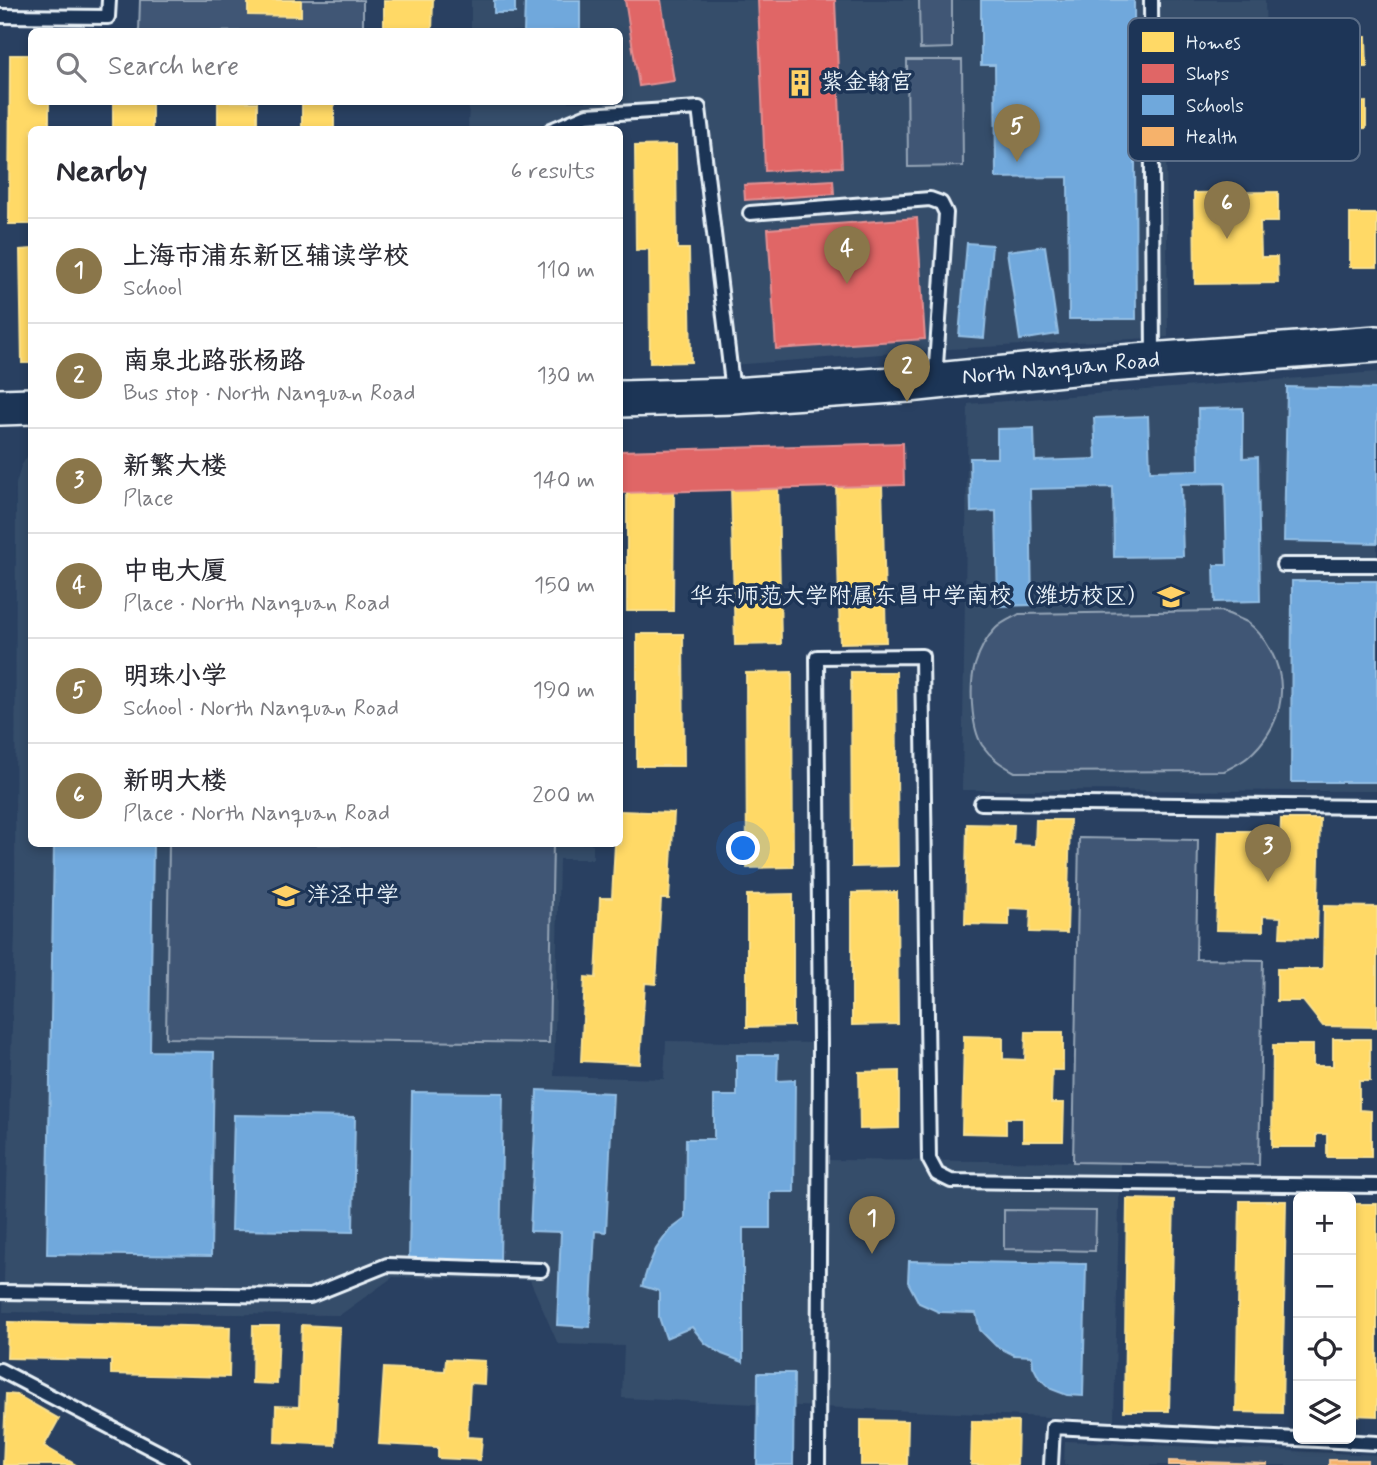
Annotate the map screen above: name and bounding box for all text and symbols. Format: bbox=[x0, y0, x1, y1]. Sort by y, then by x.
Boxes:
legend bbox=[1128, 18, 1360, 161]
search box bbox=[28, 28, 623, 105]
text: Homes bbox=[1186, 31, 1241, 56]
icon: search bbox=[52, 48, 90, 86]
text: Search here bbox=[108, 50, 239, 84]
text: Shops bbox=[1186, 62, 1229, 87]
building icon: 紫金翰宫 bbox=[785, 68, 815, 98]
place label: 紫金翰宫 bbox=[821, 68, 913, 98]
text: Schools bbox=[1186, 94, 1244, 119]
pin: 5 bbox=[994, 104, 1040, 162]
text: Health bbox=[1186, 125, 1237, 150]
text: Nearby bbox=[56, 152, 147, 191]
text: 6 results bbox=[511, 157, 595, 187]
pin: 6 bbox=[1204, 181, 1250, 239]
pin: 4 bbox=[824, 226, 870, 284]
text: 上海市浦东新区辅读学校 bbox=[123, 240, 409, 274]
text: 1 bbox=[74, 256, 84, 286]
text: 110 m bbox=[536, 256, 595, 286]
text: School bbox=[123, 274, 183, 304]
pin: 2 bbox=[884, 344, 930, 402]
text: 南泉北路张杨路 bbox=[123, 345, 305, 379]
street label: North Nanquan Road bbox=[961, 345, 1161, 393]
text: 2 bbox=[73, 361, 85, 391]
text: 130 m bbox=[537, 361, 595, 391]
text: Bus stop · North Nanquan Road bbox=[123, 379, 415, 409]
text: 新繁大楼 bbox=[123, 450, 227, 484]
text: 3 bbox=[74, 466, 84, 496]
text: 140 m bbox=[532, 466, 595, 496]
text: Place bbox=[123, 484, 174, 514]
text: 中电大厦 bbox=[123, 555, 227, 589]
text: 4 bbox=[72, 571, 86, 601]
text: 150 m bbox=[534, 571, 595, 601]
place label: 华东师范大学附属东昌中学南校（潍坊校区） bbox=[690, 582, 1150, 612]
school or university icon: 华东师范大学附属东昌中学南校（潍坊校区） bbox=[1156, 582, 1186, 612]
text: Place · North Nanquan Road bbox=[123, 589, 390, 619]
text: 明珠小学 bbox=[123, 660, 227, 694]
text: 5 bbox=[72, 676, 86, 706]
text: 190 m bbox=[533, 676, 595, 706]
text: School · North Nanquan Road bbox=[123, 694, 399, 724]
text: 新明大楼 bbox=[123, 765, 227, 799]
text: 6 bbox=[73, 781, 85, 811]
text: 200 m bbox=[532, 781, 595, 811]
text: Place · North Nanquan Road bbox=[123, 799, 390, 829]
pin: 3 bbox=[1245, 824, 1291, 882]
your location bbox=[726, 831, 760, 865]
school or university icon: 洋泾中学 bbox=[271, 881, 301, 911]
place label: 洋泾中学 bbox=[307, 881, 399, 911]
map controls bbox=[1293, 1192, 1356, 1444]
button: + bbox=[1293, 1192, 1356, 1255]
pin: 1 bbox=[849, 1196, 895, 1254]
button: − bbox=[1293, 1255, 1356, 1318]
button: locate bbox=[1293, 1318, 1356, 1381]
button: layers bbox=[1293, 1381, 1356, 1444]

